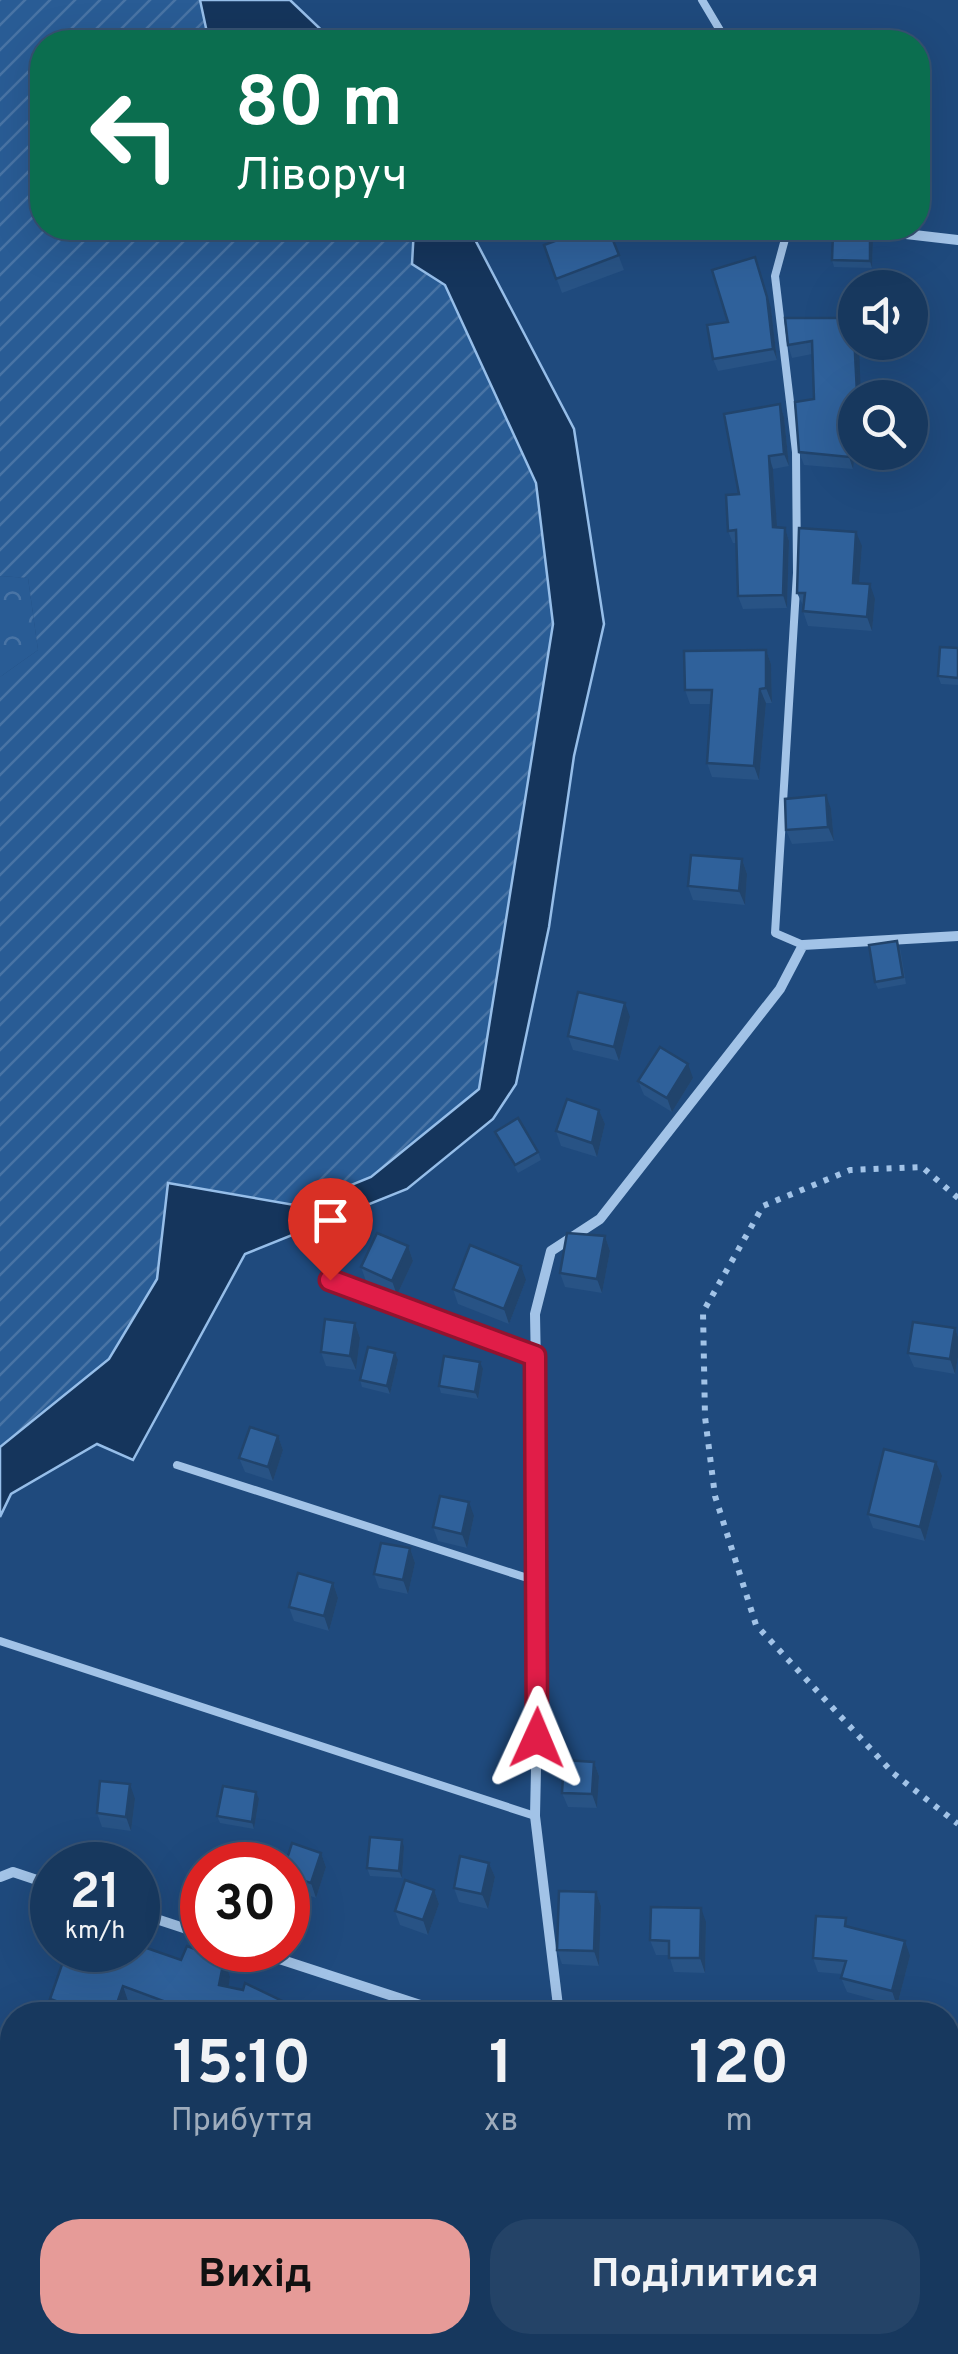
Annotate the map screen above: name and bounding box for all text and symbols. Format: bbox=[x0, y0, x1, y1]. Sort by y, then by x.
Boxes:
text: 80 m bbox=[235, 62, 403, 151]
icon: left bbox=[70, 70, 200, 200]
text: Ліворуч bbox=[235, 149, 408, 206]
map controls bbox=[838, 270, 928, 470]
button: sound bbox=[838, 270, 928, 360]
button: search bbox=[838, 380, 928, 470]
pin bbox=[288, 1178, 373, 1281]
icon: arrive bbox=[303, 1193, 358, 1248]
position arrow bbox=[485, 1686, 589, 1790]
speed limit sign: 30 bbox=[180, 1842, 310, 1972]
text: 21 bbox=[70, 1863, 120, 1926]
text: km/h bbox=[65, 1916, 125, 1948]
text: 15:10 bbox=[173, 2029, 311, 2105]
text: 1 bbox=[489, 2029, 513, 2105]
text: 120 bbox=[689, 2029, 789, 2105]
text: Прибуття bbox=[171, 2102, 313, 2142]
text: хв bbox=[484, 2102, 518, 2142]
text: m bbox=[726, 2102, 753, 2142]
button: Вихід bbox=[40, 2219, 470, 2334]
button: Поділитися bbox=[490, 2219, 920, 2334]

